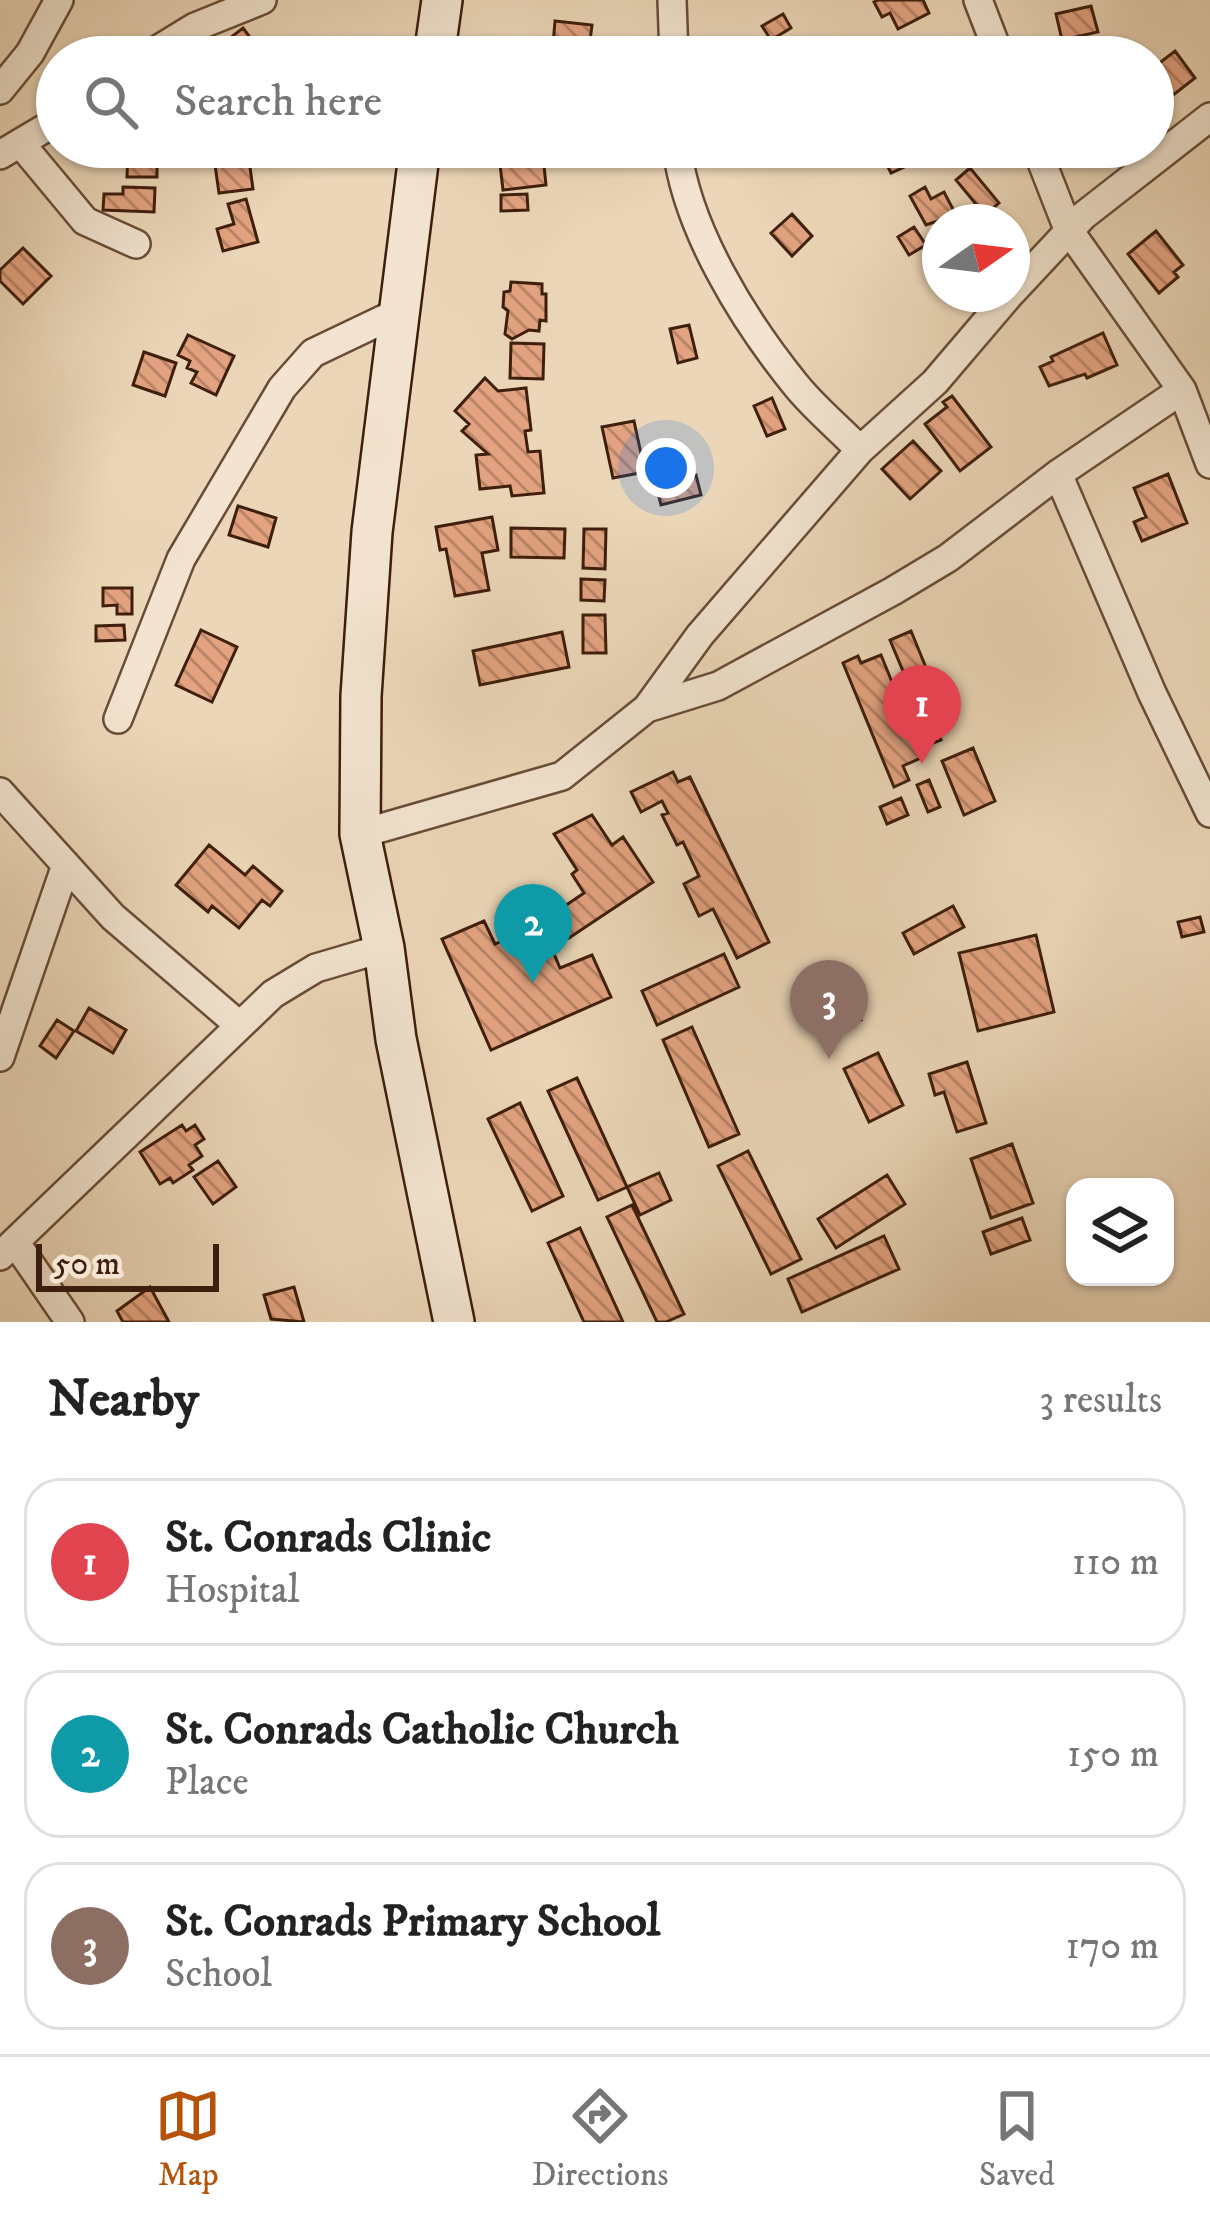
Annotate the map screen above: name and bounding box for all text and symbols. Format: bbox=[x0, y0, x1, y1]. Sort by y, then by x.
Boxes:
search box bbox=[36, 36, 1174, 168]
icon: search bbox=[78, 69, 144, 135]
text: Search here bbox=[174, 74, 382, 130]
north arrow bbox=[922, 204, 1030, 312]
your location bbox=[636, 438, 696, 498]
pin: 1 bbox=[883, 665, 961, 764]
pin: 2 bbox=[494, 884, 572, 983]
pin: 3 bbox=[790, 960, 868, 1059]
map controls bbox=[1066, 1178, 1174, 1286]
button: layers bbox=[1066, 1178, 1174, 1286]
scale bar bbox=[36, 1238, 219, 1291]
text: 50 m bbox=[54, 1244, 120, 1285]
text: Nearby bbox=[48, 1368, 199, 1432]
text: 3 results bbox=[1039, 1376, 1162, 1425]
text: St. Conrads Clinic bbox=[165, 1510, 491, 1566]
text: 1 bbox=[83, 1538, 97, 1587]
text: 110 m bbox=[1072, 1538, 1159, 1587]
text: Hospital bbox=[165, 1566, 299, 1615]
text: St. Conrads Catholic Church bbox=[165, 1702, 679, 1758]
text: 2 bbox=[80, 1730, 100, 1779]
text: 150 m bbox=[1067, 1730, 1159, 1779]
text: Place bbox=[165, 1758, 249, 1807]
text: St. Conrads Primary School bbox=[165, 1894, 660, 1950]
text: 3 bbox=[83, 1922, 97, 1971]
text: 170 m bbox=[1065, 1922, 1159, 1971]
text: School bbox=[165, 1950, 272, 1999]
tab: Map bbox=[155, 2083, 221, 2196]
tab: Directions bbox=[532, 2083, 668, 2196]
tab: Saved bbox=[979, 2083, 1055, 2196]

